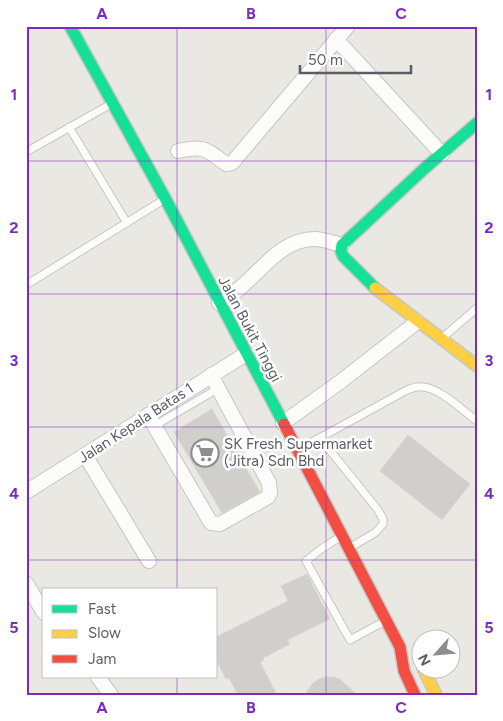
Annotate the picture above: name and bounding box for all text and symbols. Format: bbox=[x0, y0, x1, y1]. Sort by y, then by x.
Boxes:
text: A bbox=[96, 4, 108, 23]
text: B bbox=[246, 4, 256, 23]
text: C bbox=[395, 4, 407, 23]
scale bar bbox=[300, 42, 412, 74]
text: 50 m bbox=[308, 51, 343, 69]
text: 1 bbox=[11, 85, 17, 104]
text: 1 bbox=[486, 85, 492, 104]
text: 2 bbox=[9, 218, 19, 237]
text: 2 bbox=[484, 218, 494, 237]
street label: Jalan Bukit Tinggi bbox=[215, 273, 285, 385]
text: 3 bbox=[10, 351, 19, 370]
text: 3 bbox=[485, 351, 494, 370]
street label: Jalan Kepala Batas 1 bbox=[75, 379, 197, 467]
place label: SK Fresh Supermarket (Jitra) Sdn Bhd bbox=[224, 435, 373, 470]
supermarket icon: SK Fresh Supermarket (Jitra) Sdn Bhd bbox=[190, 438, 220, 468]
text: 4 bbox=[9, 484, 19, 503]
text: 4 bbox=[484, 484, 494, 503]
legend bbox=[42, 588, 218, 678]
text: Fast bbox=[88, 600, 117, 618]
text: 5 bbox=[9, 618, 19, 637]
text: 5 bbox=[484, 618, 494, 637]
text: Slow bbox=[88, 624, 121, 642]
north arrow bbox=[410, 628, 460, 678]
text: Jam bbox=[88, 650, 116, 668]
text: N bbox=[415, 651, 435, 668]
text: A bbox=[96, 698, 108, 717]
text: B bbox=[246, 698, 256, 717]
text: C bbox=[395, 698, 407, 717]

